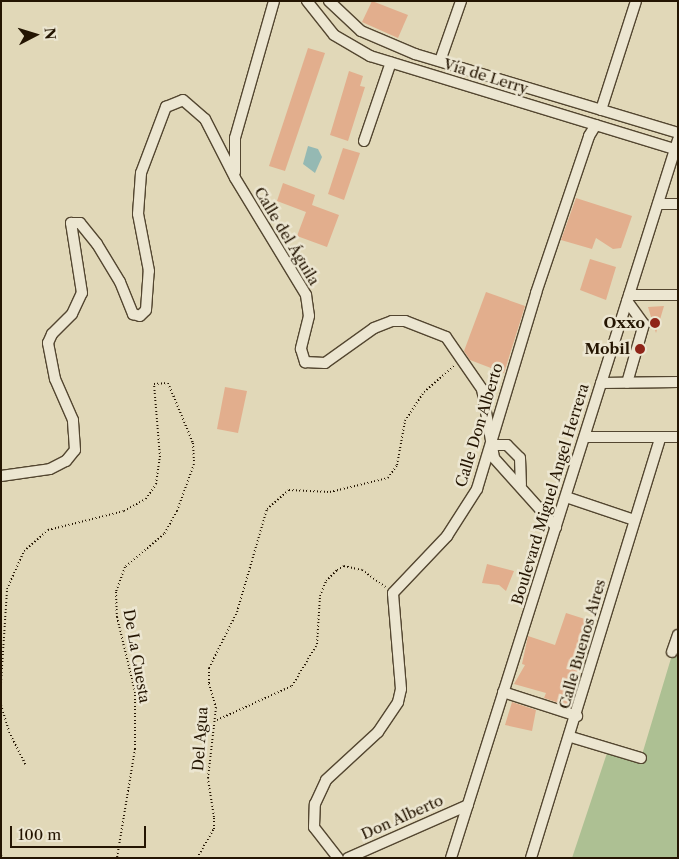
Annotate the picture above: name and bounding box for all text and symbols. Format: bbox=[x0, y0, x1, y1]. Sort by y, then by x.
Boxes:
north arrow bbox=[10, 10, 60, 60]
text: N bbox=[40, 27, 59, 41]
street label: Vía de Lerry bbox=[441, 55, 531, 97]
street label: Calle del Águila bbox=[250, 183, 324, 289]
place label: Oxxo bbox=[604, 314, 645, 332]
marker: Oxxo bbox=[649, 317, 661, 329]
place label: Mobil bbox=[584, 340, 630, 358]
marker: Mobil bbox=[634, 343, 646, 355]
street label: Calle Don Alberto bbox=[451, 361, 507, 489]
street label: Boulevard Miguel Angel Herrera bbox=[508, 381, 592, 607]
street label: Calle Buenos Aires bbox=[555, 577, 609, 711]
street label: De La Cuesta bbox=[120, 608, 154, 704]
street label: Del Agua bbox=[189, 706, 211, 772]
street label: Don Alberto bbox=[358, 791, 446, 843]
scale bar bbox=[12, 816, 149, 848]
text: 100 m bbox=[18, 825, 61, 844]

